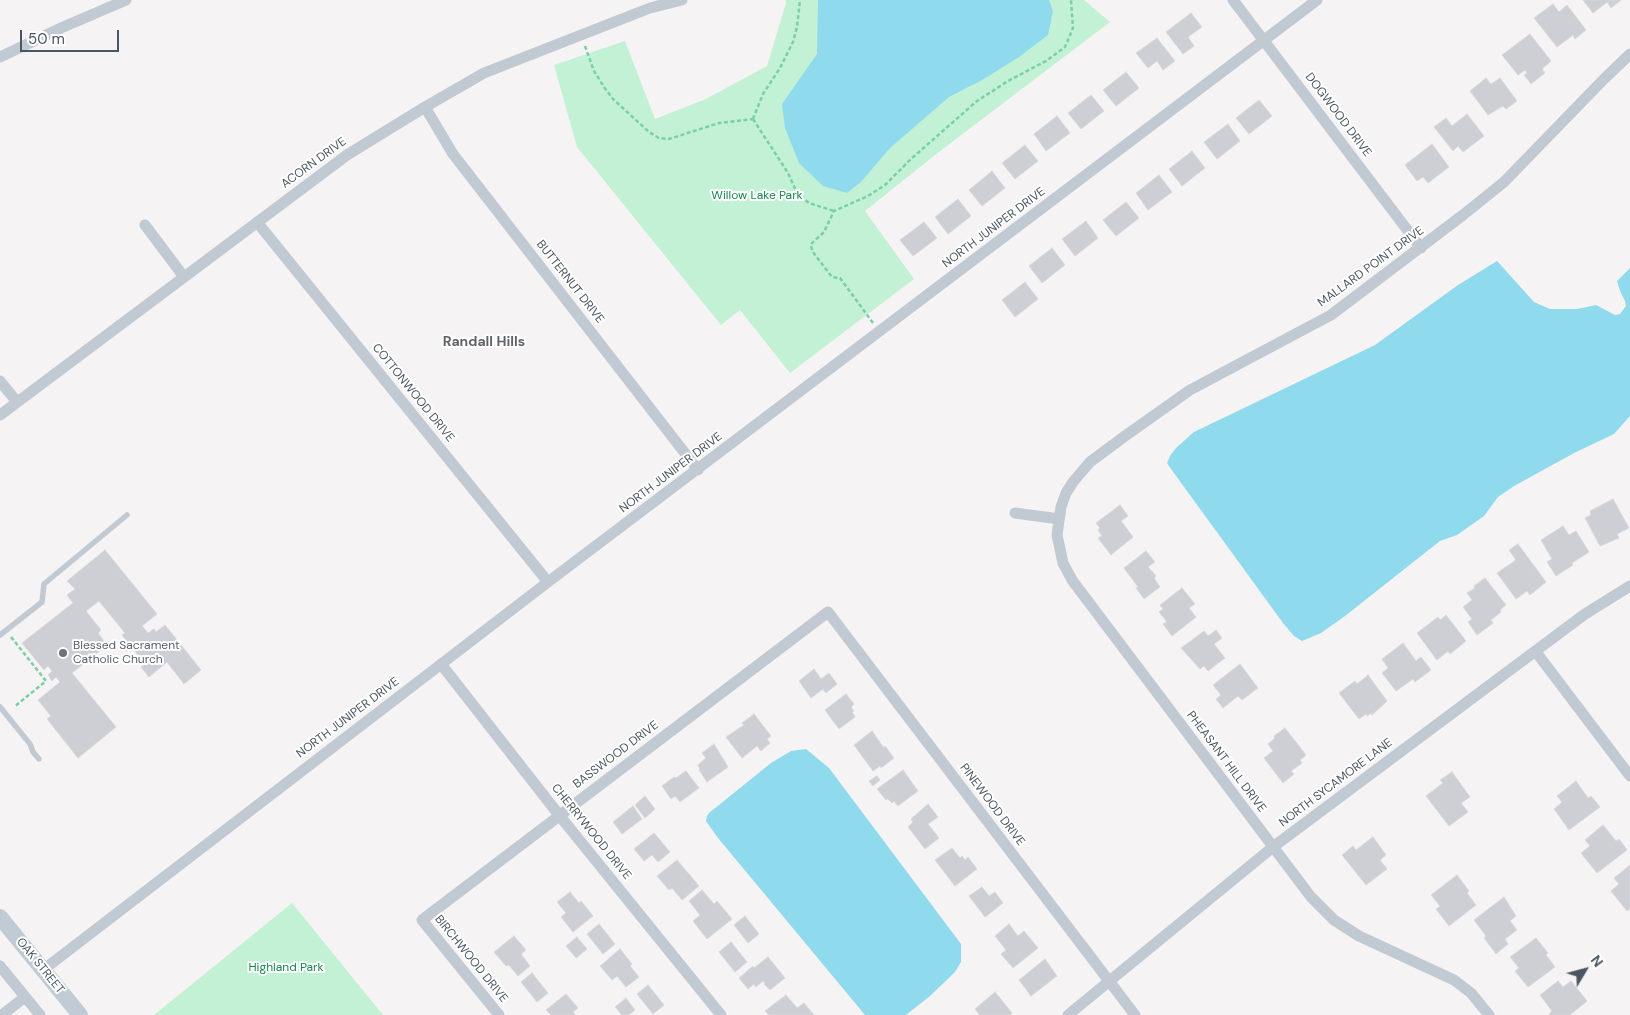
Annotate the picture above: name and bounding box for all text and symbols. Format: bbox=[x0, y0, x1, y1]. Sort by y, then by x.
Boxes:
scale bar bbox=[22, 20, 121, 52]
text: 50 m bbox=[28, 29, 65, 49]
street label: DOGWOOD DRIVE bbox=[1302, 70, 1374, 160]
street label: ACORN DRIVE bbox=[279, 135, 349, 191]
street label: NORTH JUNIPER DRIVE bbox=[940, 185, 1048, 271]
park label: Willow Lake Park bbox=[711, 189, 803, 203]
street label: MALLARD POINT DRIVE bbox=[1315, 224, 1427, 310]
street label: BUTTERNUT DRIVE bbox=[533, 238, 607, 326]
district label: Randall Hills bbox=[443, 334, 525, 350]
street label: COTTONWOOD DRIVE bbox=[369, 341, 457, 445]
street label: NORTH JUNIPER DRIVE bbox=[617, 430, 725, 516]
place label: Blessed Sacrament Catholic Church bbox=[73, 639, 180, 667]
marker: Blessed Sacrament Catholic Church bbox=[57, 647, 69, 659]
street label: NORTH JUNIPER DRIVE bbox=[294, 675, 402, 761]
street label: PHEASANT HILL DRIVE bbox=[1183, 709, 1269, 815]
street label: BASSWOOD DRIVE bbox=[570, 718, 662, 792]
street label: NORTH SYCAMORE LANE bbox=[1277, 736, 1395, 830]
street label: PINEWOOD DRIVE bbox=[956, 761, 1028, 849]
street label: CHERRYWOOD DRIVE bbox=[548, 781, 634, 883]
street label: BIRCHWOOD DRIVE bbox=[431, 912, 511, 1006]
street label: OAK STREET bbox=[13, 935, 67, 997]
north arrow bbox=[1560, 945, 1610, 995]
text: N bbox=[1587, 951, 1607, 970]
park label: Highland Park bbox=[248, 961, 324, 975]

